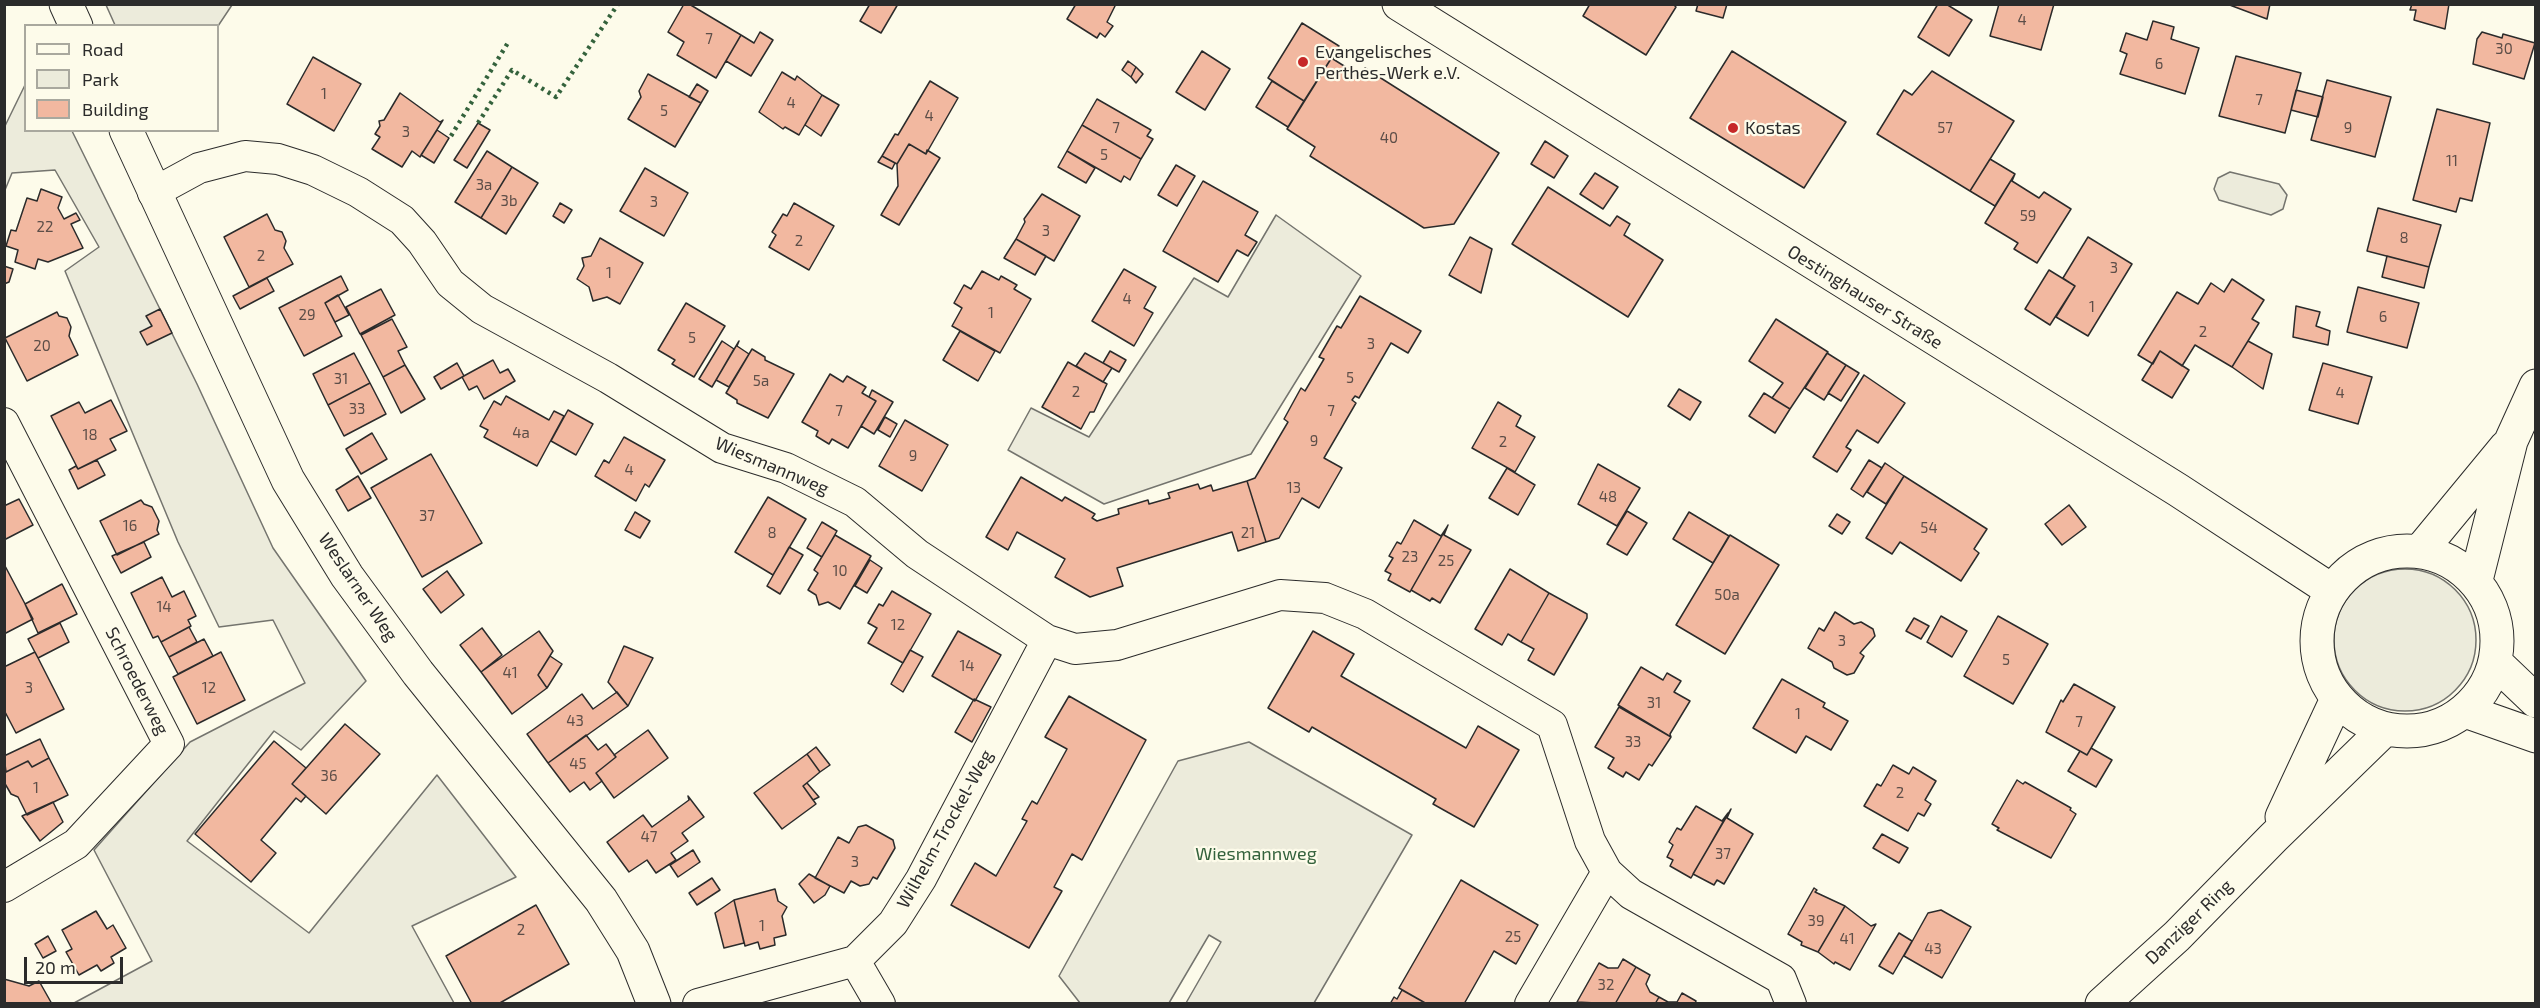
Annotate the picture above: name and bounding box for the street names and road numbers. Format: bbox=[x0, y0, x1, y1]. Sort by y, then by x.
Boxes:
street label: Oestinghauser Straße bbox=[1783, 240, 1947, 354]
street label: Wiesmannweg bbox=[712, 432, 832, 500]
street label: Weslarner Weg bbox=[314, 529, 402, 645]
street label: Schroederweg bbox=[101, 624, 173, 738]
street label: Wilhelm-Trockel-Weg bbox=[892, 746, 998, 912]
street label: Danziger Ring bbox=[2141, 875, 2237, 969]

